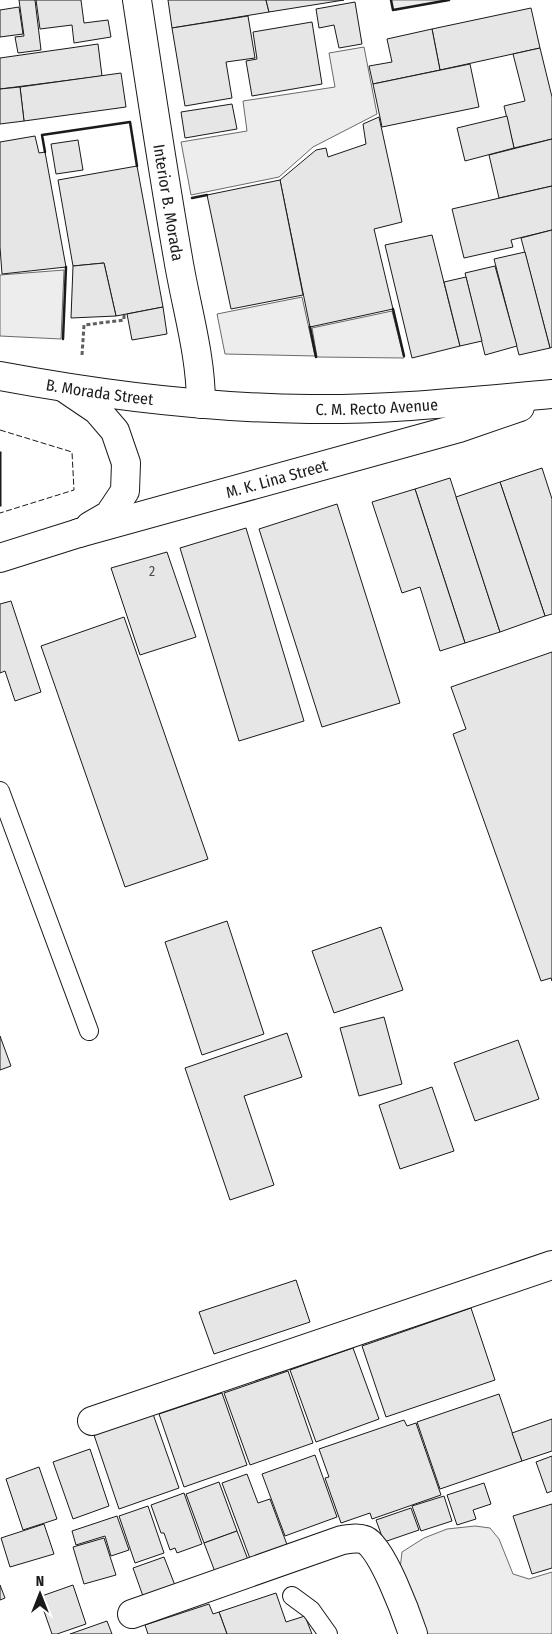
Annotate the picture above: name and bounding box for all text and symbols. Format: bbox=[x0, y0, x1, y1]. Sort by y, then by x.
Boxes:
street label: Interior B. Morada bbox=[150, 143, 188, 263]
street label: B. Morada Street bbox=[45, 375, 155, 409]
street label: C. M. Recto Avenue bbox=[316, 394, 439, 419]
street label: M. K. Lina Street bbox=[224, 455, 330, 502]
house number: 2 bbox=[149, 563, 155, 580]
north arrow bbox=[15, 1569, 65, 1619]
text: N bbox=[36, 1573, 44, 1590]

